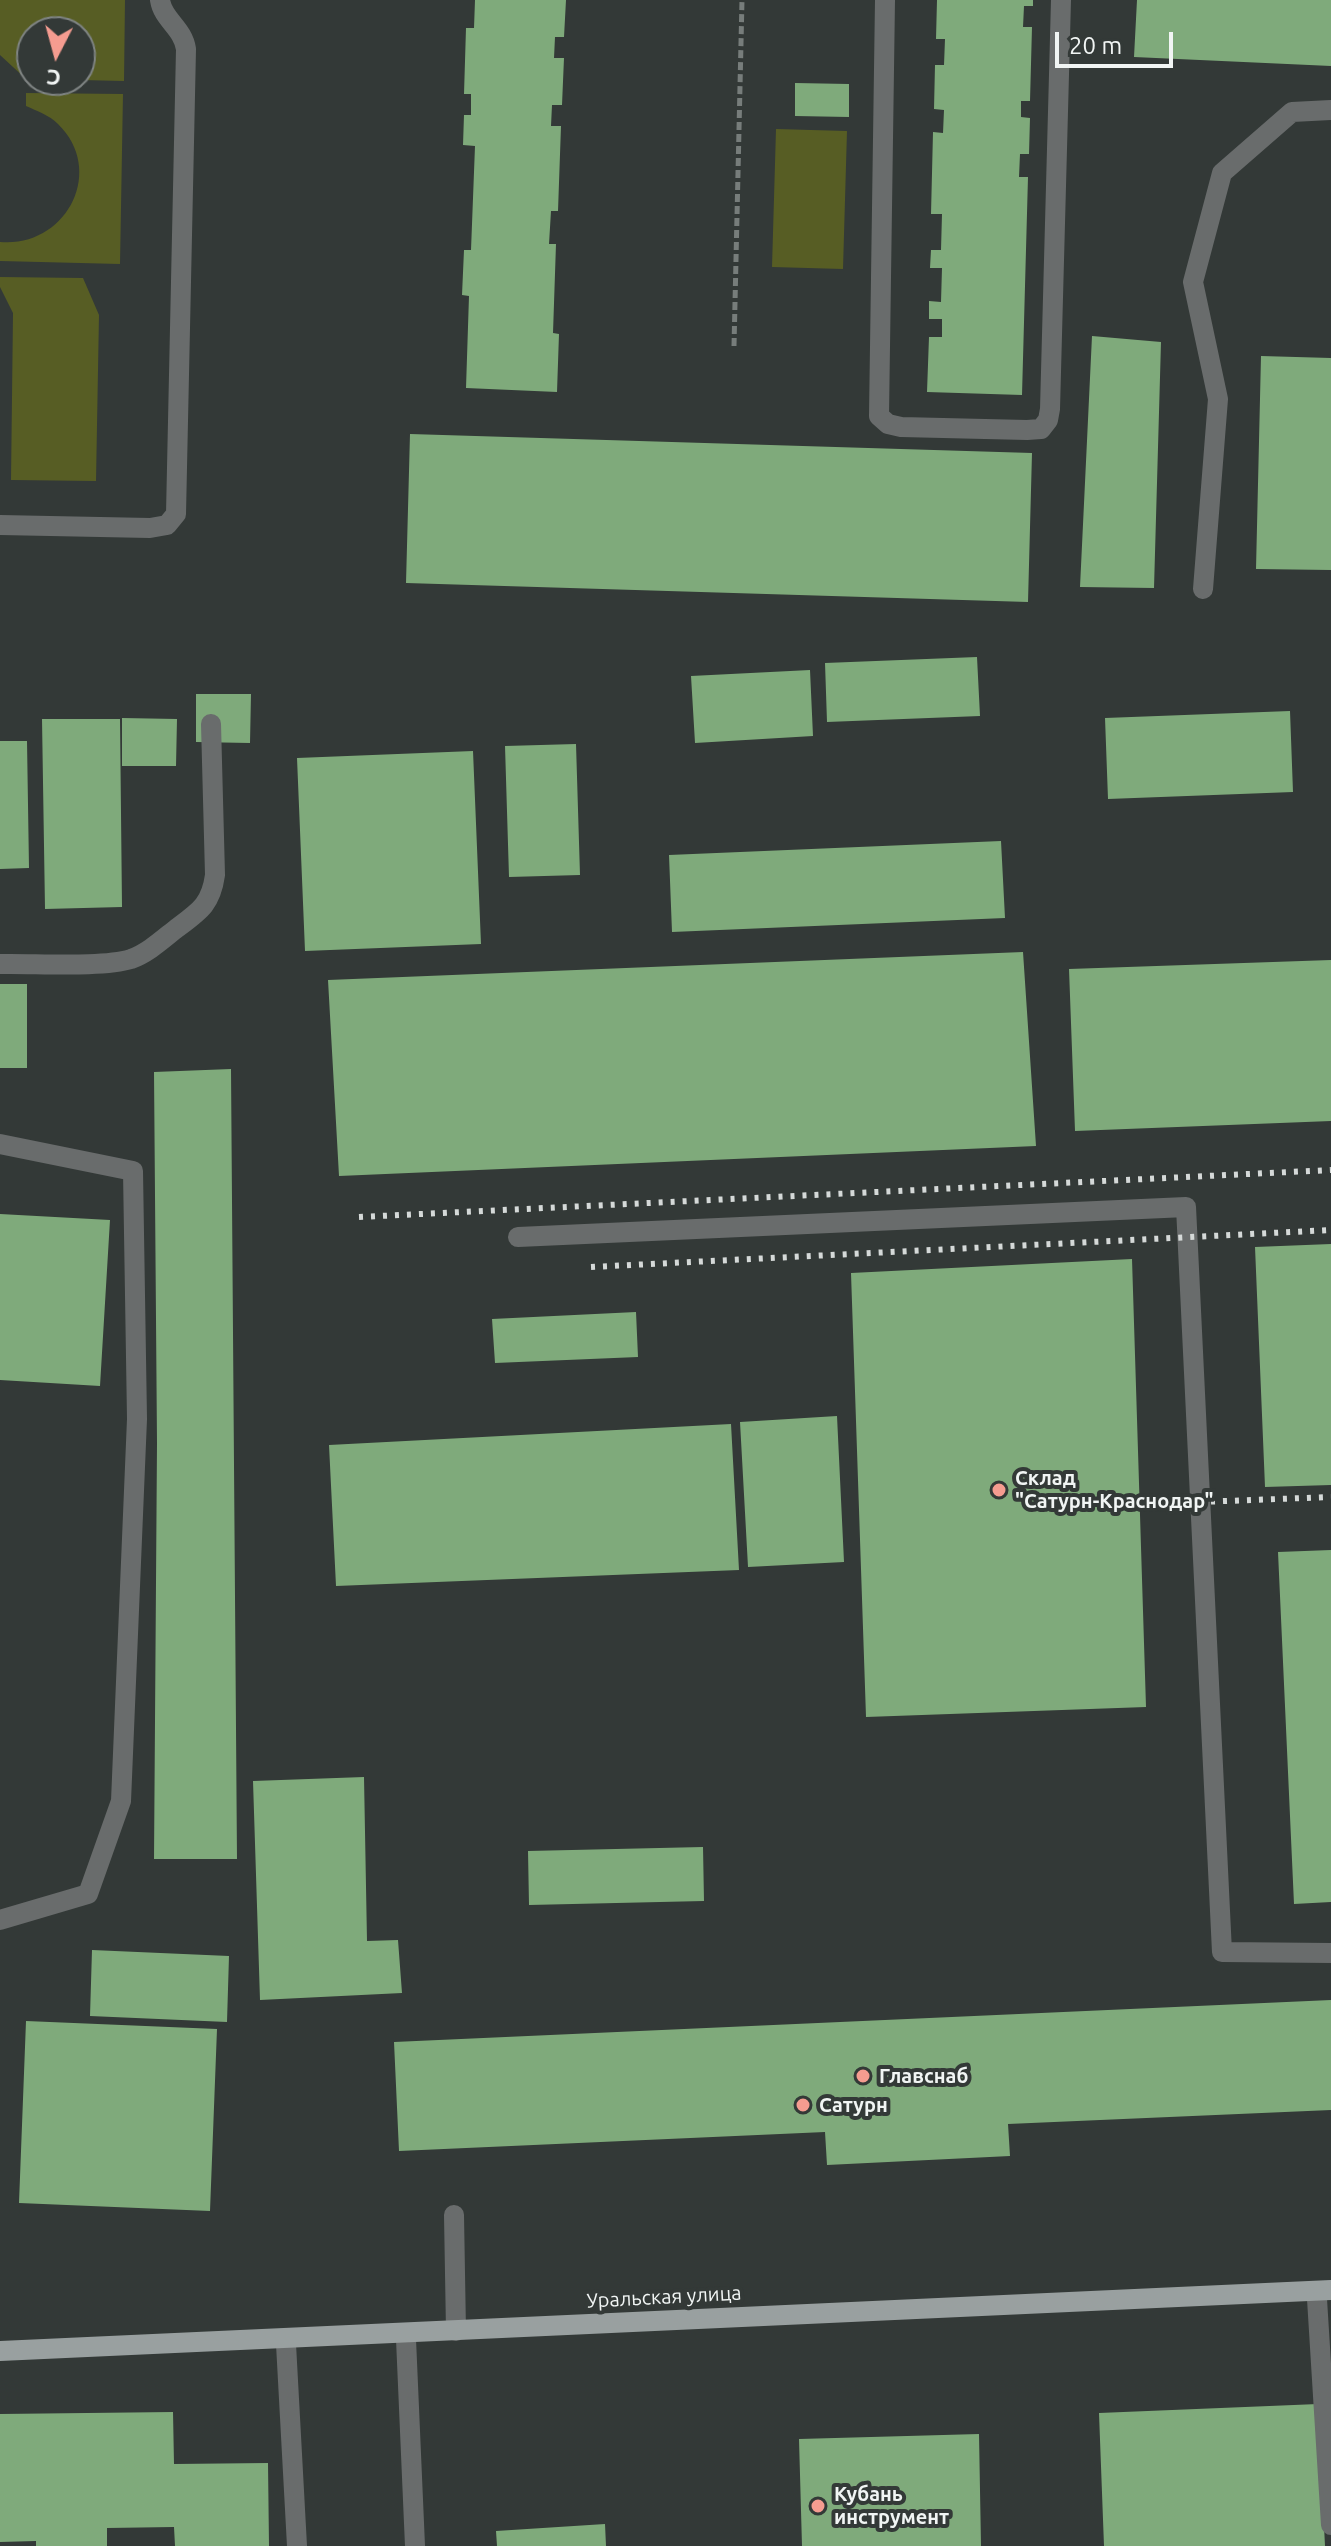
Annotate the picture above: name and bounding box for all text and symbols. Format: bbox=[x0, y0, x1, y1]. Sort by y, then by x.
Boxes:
north arrow bbox=[16, 16, 96, 96]
scale bar bbox=[1059, 16, 1177, 66]
text: 20 m bbox=[1069, 32, 1122, 59]
text: С bbox=[45, 65, 62, 92]
place label: Склад "Сатурн-Краснодар" bbox=[1015, 1466, 1214, 1513]
marker: Склад "Сатурн-Краснодар" bbox=[990, 1481, 1008, 1499]
place label: Главснаб bbox=[879, 2064, 968, 2088]
marker: Главснаб bbox=[854, 2067, 872, 2085]
place label: Сатурн bbox=[819, 2093, 888, 2117]
marker: Сатурн bbox=[794, 2096, 812, 2114]
street label: Уральская улица bbox=[586, 2281, 742, 2313]
place label: Кубань инструмент bbox=[834, 2482, 949, 2529]
marker: Кубань инструмент bbox=[809, 2497, 827, 2515]

